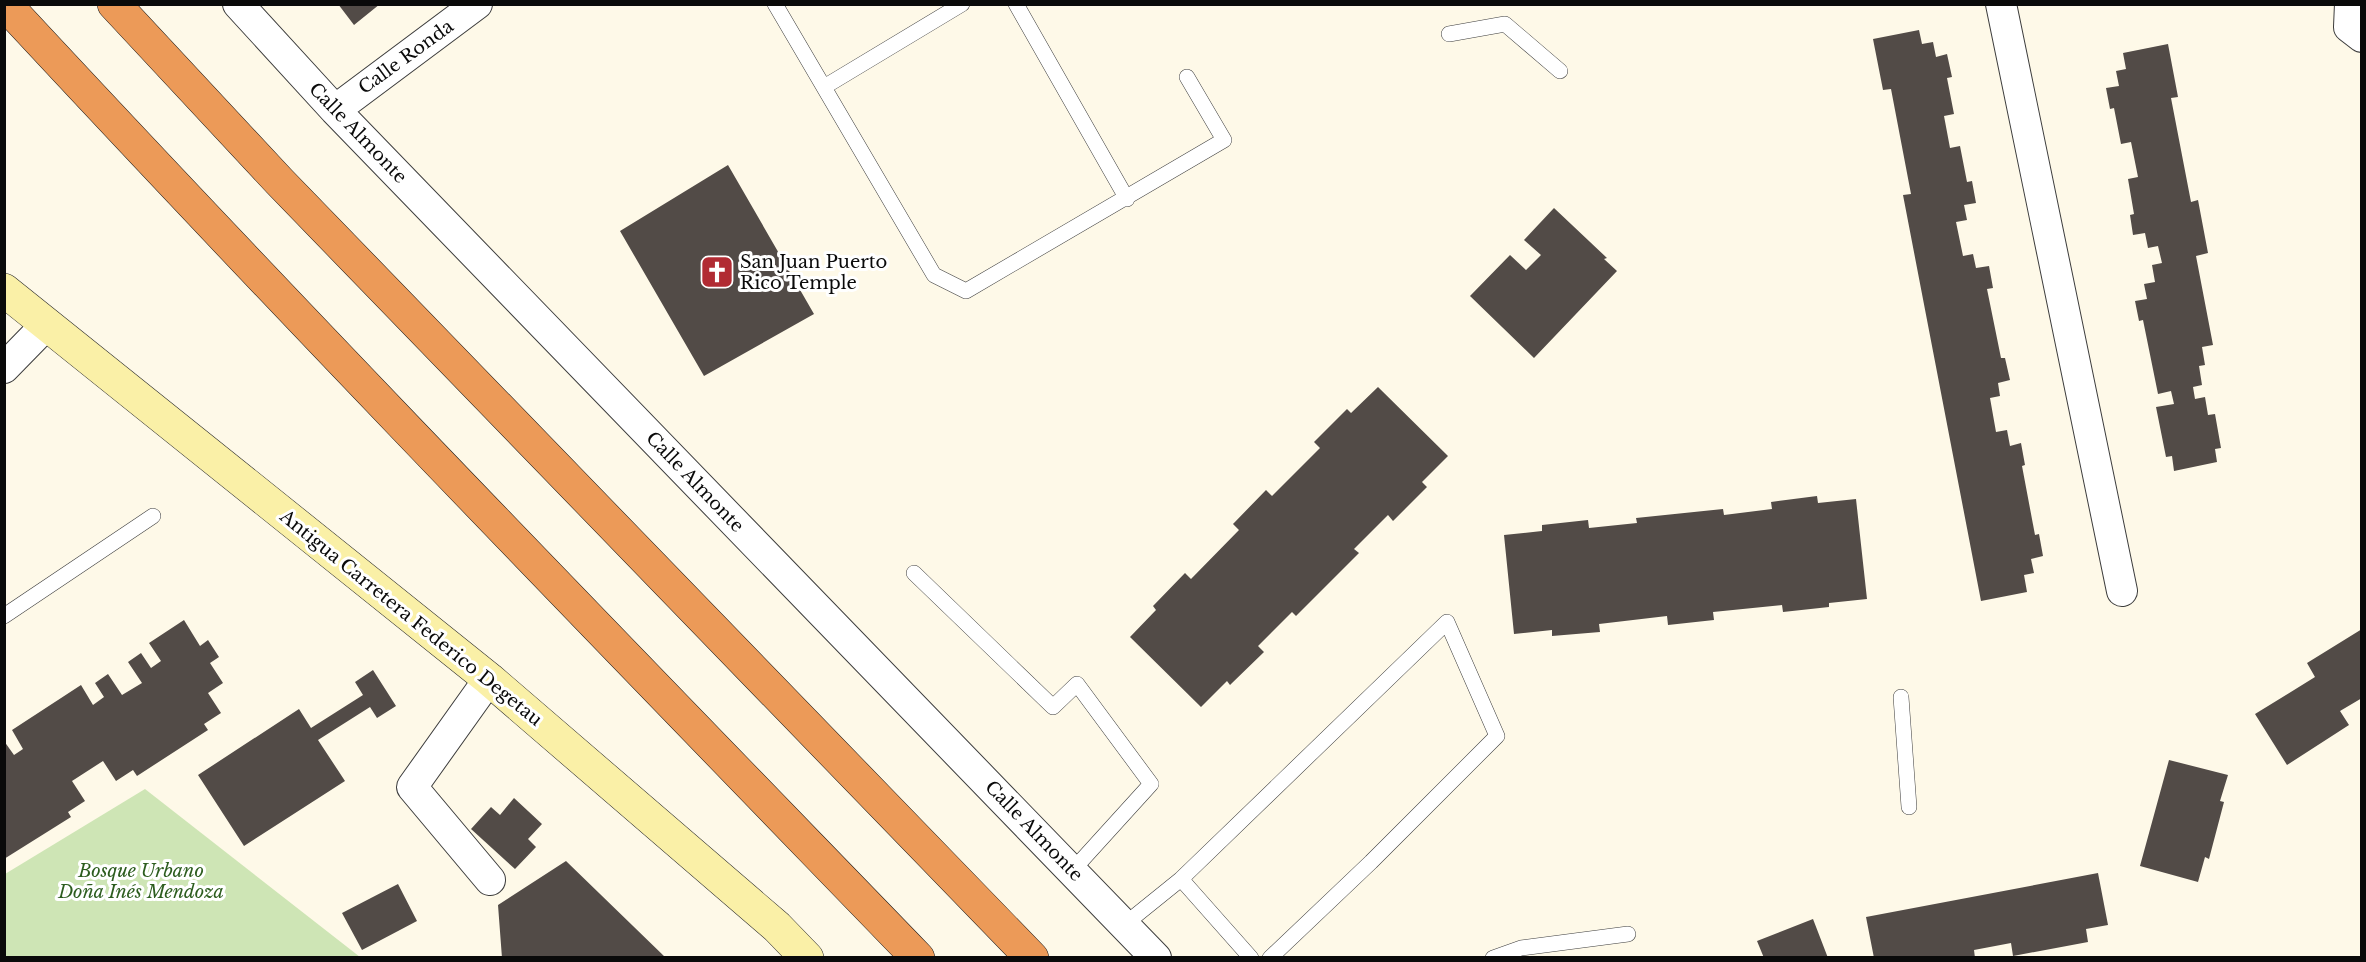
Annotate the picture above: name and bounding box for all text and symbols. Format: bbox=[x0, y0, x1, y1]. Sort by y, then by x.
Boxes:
street label: Calle Ronda bbox=[354, 15, 458, 99]
street label: Calle Almonte bbox=[305, 78, 411, 188]
place label: San Juan Puerto Rico Temple bbox=[740, 251, 887, 294]
church icon: San Juan Puerto Rico Temple bbox=[699, 254, 735, 290]
street label: Calle Almonte bbox=[642, 427, 748, 537]
street label: Antigua Carretera Federico Degetau bbox=[275, 505, 546, 731]
street label: Calle Almonte bbox=[981, 776, 1087, 886]
park label: Bosque Urbano Doña Inés Mendoza bbox=[57, 860, 224, 903]

